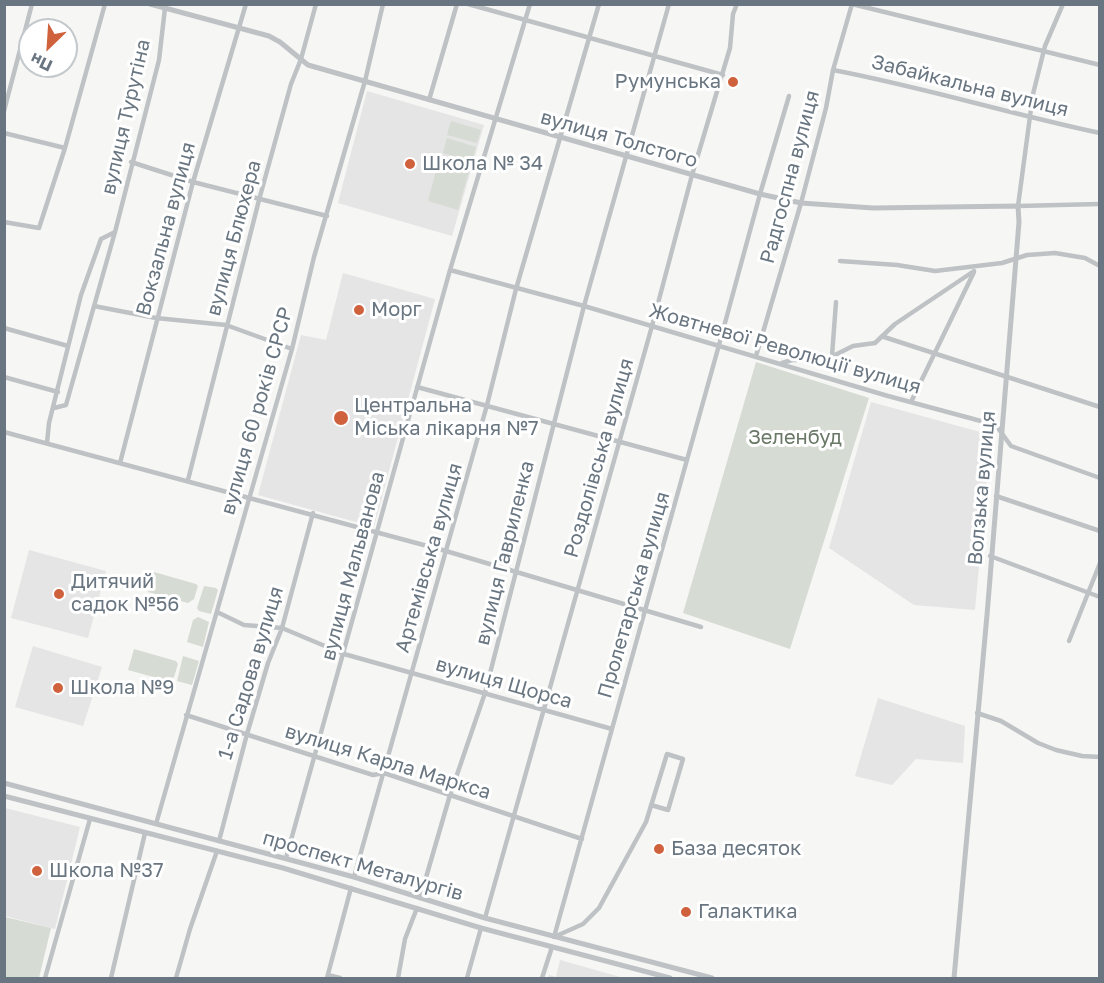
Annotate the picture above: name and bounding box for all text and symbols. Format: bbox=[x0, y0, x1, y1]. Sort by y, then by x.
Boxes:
north arrow bbox=[18, 18, 78, 78]
street label: вулиця Турутіна bbox=[96, 37, 156, 197]
text: Пн bbox=[27, 49, 55, 76]
street label: Забайкальна вулиця bbox=[869, 50, 1071, 122]
place label: Румунська bbox=[615, 70, 721, 94]
marker: Румунська bbox=[726, 75, 740, 89]
street label: Радгоспна вулиця bbox=[755, 88, 825, 266]
street label: вулиця Толстого bbox=[538, 105, 700, 173]
street label: Вокзальна вулиця bbox=[131, 140, 201, 318]
place label: Школа № 34 bbox=[422, 152, 543, 176]
street label: вулиця Блюхера bbox=[202, 157, 266, 319]
marker: Школа № 34 bbox=[403, 157, 417, 171]
place label: Морг bbox=[371, 298, 422, 322]
street label: Жовтневої Революції вулиця bbox=[646, 299, 924, 399]
marker: Морг bbox=[352, 303, 366, 317]
street label: вулиця 60 років СРСР bbox=[216, 304, 298, 518]
street label: Роздолівська вулиця bbox=[559, 356, 639, 560]
place label: Центральна Міська лікарня №7 bbox=[354, 394, 539, 441]
marker: Центральна Міська лікарня №7 bbox=[332, 409, 350, 427]
street label: Волзька вулиця bbox=[963, 410, 1001, 566]
park label: Зеленбуд bbox=[748, 426, 842, 450]
street label: вулиця Гавриленка bbox=[470, 458, 540, 648]
street label: Артемівська вулиця bbox=[390, 460, 468, 656]
street label: вулиця Мальванова bbox=[316, 469, 390, 663]
street label: Пролетарська вулиця bbox=[593, 489, 675, 701]
place label: Дитячий садок №56 bbox=[71, 570, 179, 617]
street label: 1-а Садова вулиця bbox=[213, 584, 289, 762]
marker: Дитячий садок №56 bbox=[52, 587, 66, 601]
street label: вулиця Щорса bbox=[433, 652, 575, 714]
place label: Школа №9 bbox=[70, 676, 174, 700]
marker: Школа №9 bbox=[51, 681, 65, 695]
street label: вулиця Карла Маркса bbox=[282, 719, 494, 805]
street label: проспект Металургів bbox=[260, 826, 466, 906]
place label: База десяток bbox=[671, 837, 801, 861]
marker: База десяток bbox=[652, 842, 666, 856]
place label: Школа №37 bbox=[49, 859, 163, 883]
marker: Школа №37 bbox=[30, 864, 44, 878]
place label: Галактика bbox=[698, 900, 798, 924]
marker: Галактика bbox=[679, 905, 693, 919]

